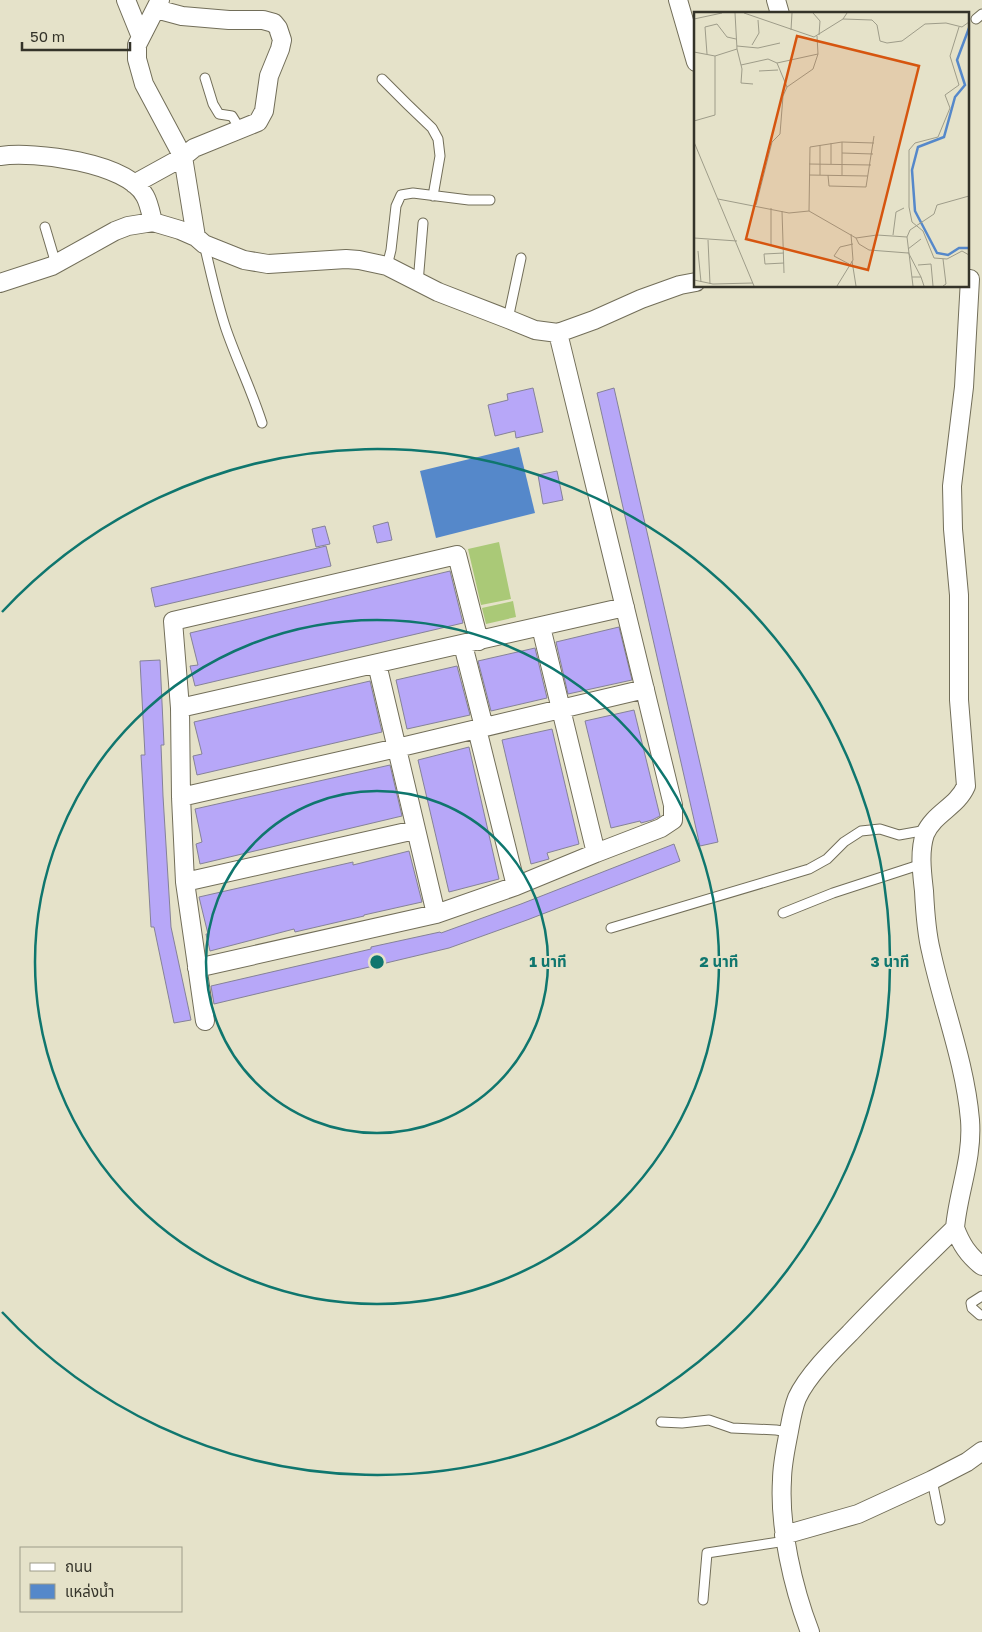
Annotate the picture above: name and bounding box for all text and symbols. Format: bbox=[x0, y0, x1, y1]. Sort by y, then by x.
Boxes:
inset map bbox=[694, 12, 970, 288]
scale bar bbox=[22, 20, 130, 52]
text: 50 m bbox=[30, 27, 65, 45]
text: 1 นาที bbox=[529, 952, 567, 970]
text: 2 นาที bbox=[700, 952, 738, 970]
text: 3 นาที bbox=[871, 952, 909, 970]
centre of rings bbox=[368, 953, 386, 971]
legend bbox=[20, 1547, 182, 1612]
text: ถนน bbox=[65, 1557, 92, 1575]
text: แหล่งน้ำ bbox=[65, 1581, 114, 1600]

